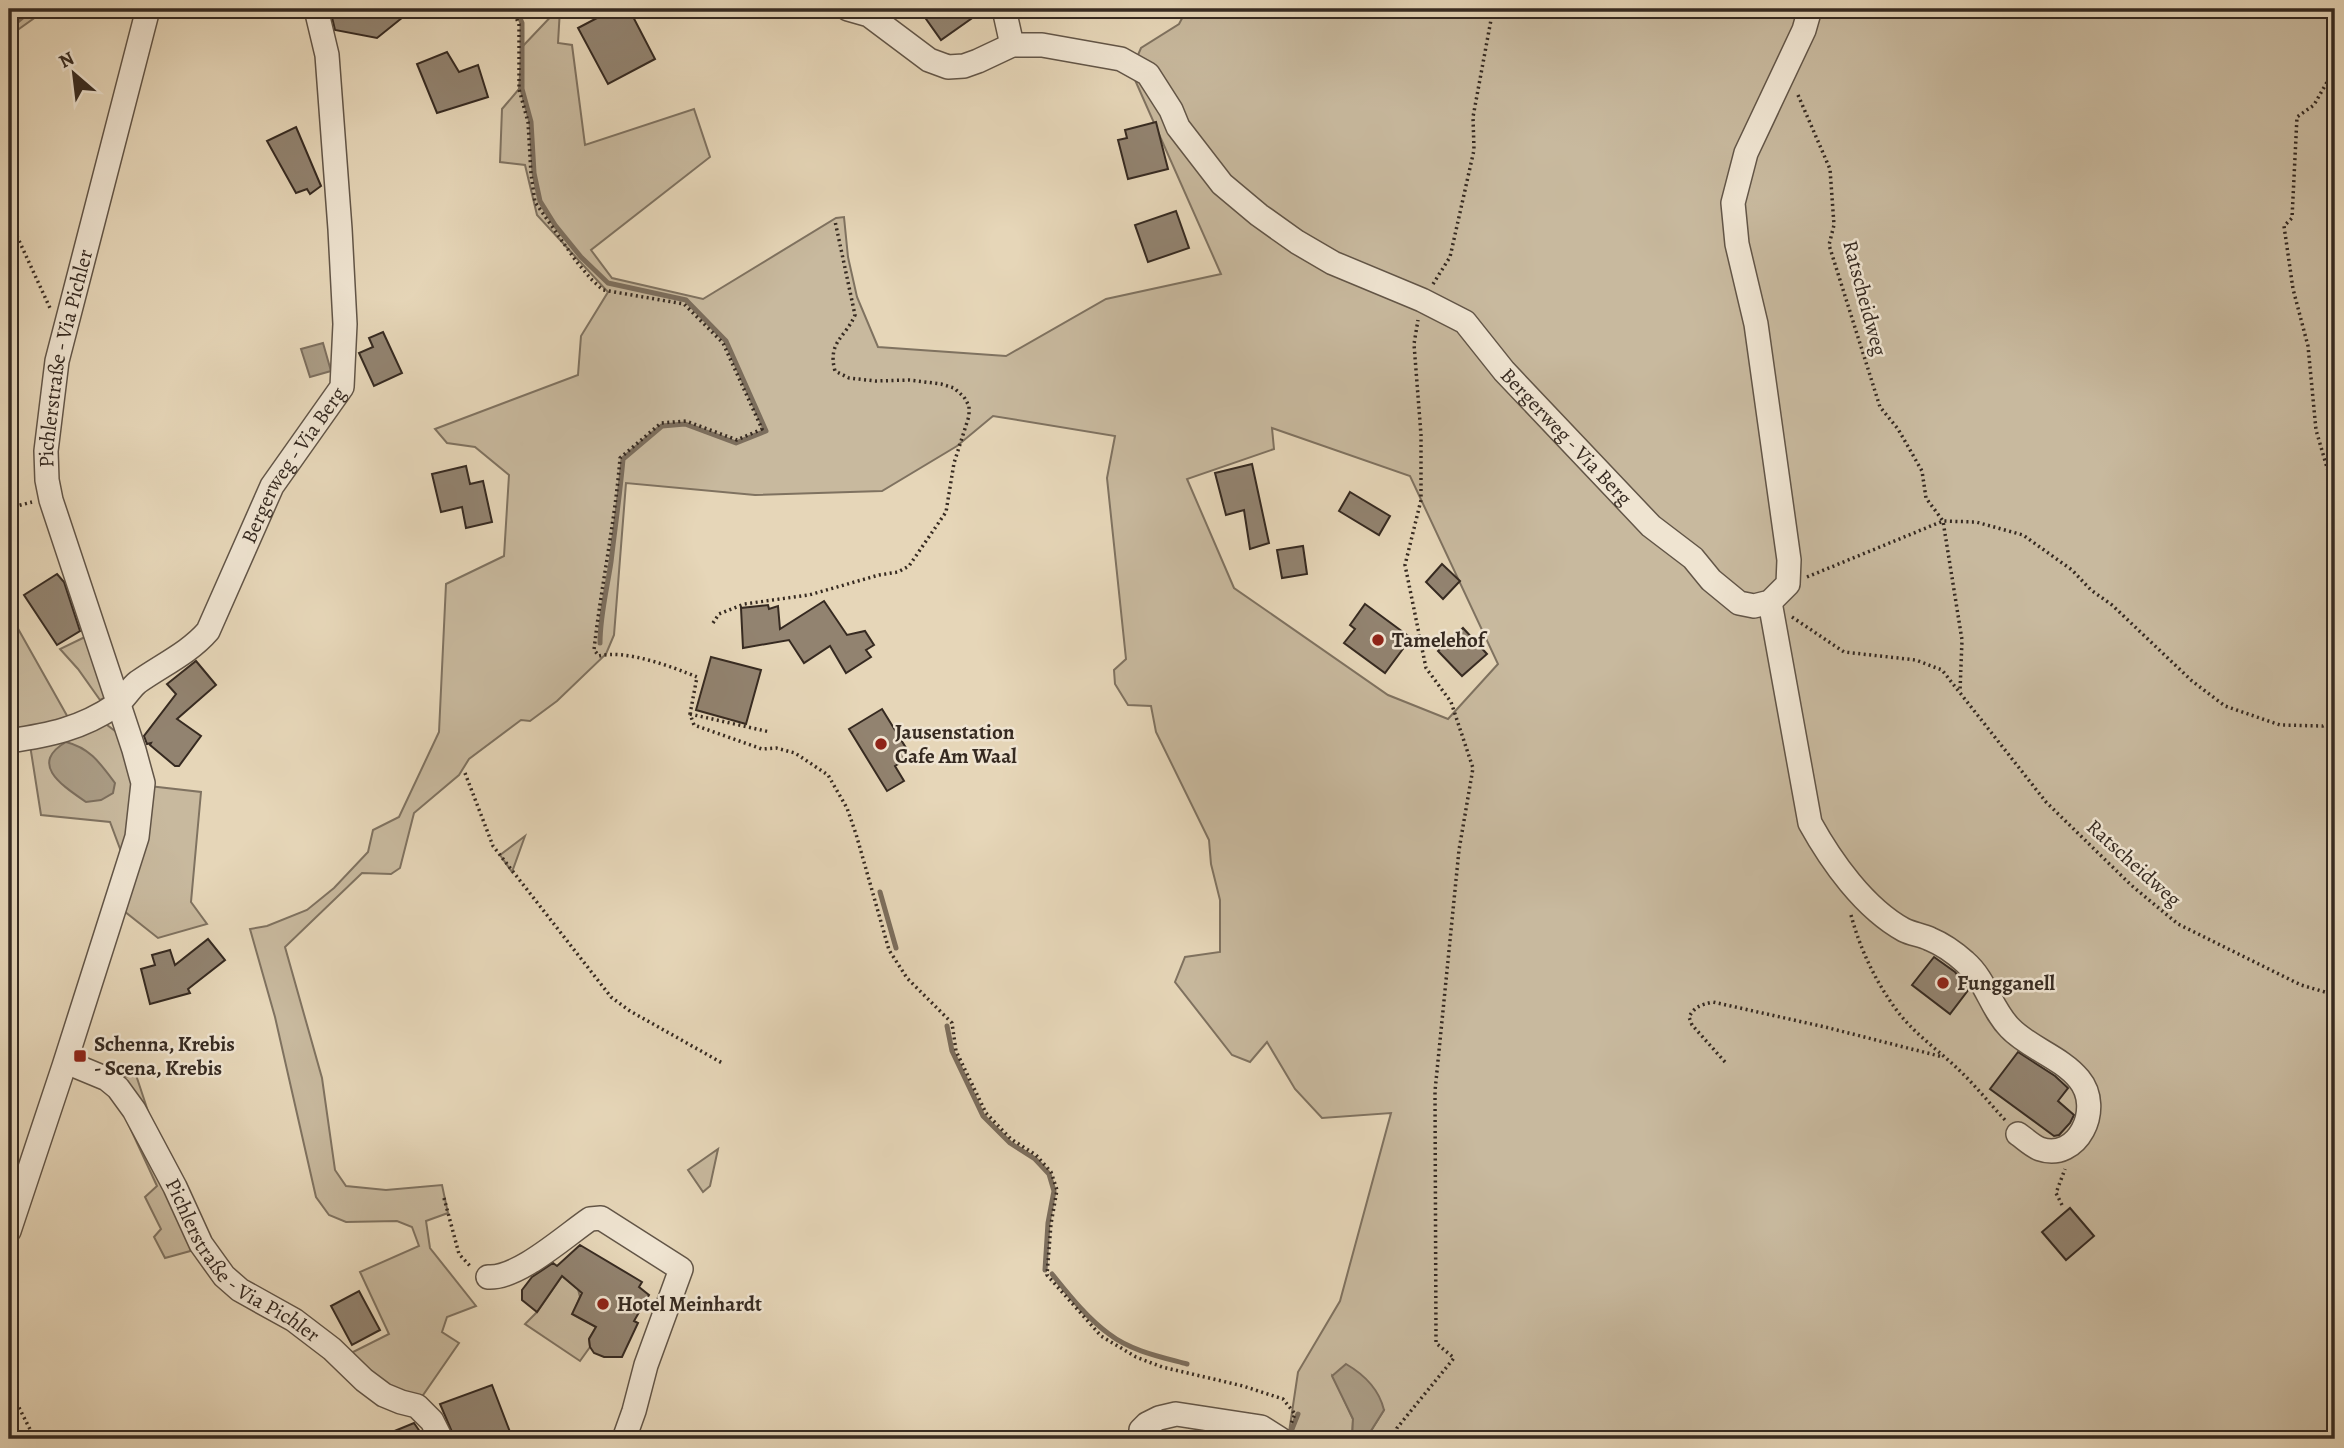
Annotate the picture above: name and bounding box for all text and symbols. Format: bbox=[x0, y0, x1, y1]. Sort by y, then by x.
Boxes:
north arrow bbox=[38, 38, 108, 108]
text: N bbox=[54, 45, 79, 75]
street label: Ratscheidweg bbox=[1836, 237, 1894, 359]
street label: Pichlerstraße - Via Pichler bbox=[32, 246, 99, 468]
street label: Bergerweg - Via Berg bbox=[1494, 362, 1639, 512]
street label: Bergerweg - Via Berg bbox=[234, 381, 352, 548]
place label: Tamelehof bbox=[1392, 626, 1488, 654]
marker: Tamelehof bbox=[1370, 632, 1386, 648]
place label: Jausenstation Cafe Am Waal bbox=[895, 718, 1017, 770]
marker: Jausenstation Cafe Am Waal bbox=[873, 736, 889, 752]
street label: Ratscheidweg bbox=[2081, 813, 2188, 913]
place label: Fungganell bbox=[1957, 969, 2055, 997]
marker: Fungganell bbox=[1935, 975, 1951, 991]
place label: Schenna, Krebis - Scena, Krebis bbox=[94, 1030, 235, 1082]
marker: Schenna, Krebis - Scena, Krebis bbox=[72, 1048, 88, 1064]
street label: Pichlerstraße - Via Pichler bbox=[159, 1173, 326, 1349]
place label: Hotel Meinhardt bbox=[617, 1290, 762, 1318]
marker: Hotel Meinhardt bbox=[595, 1296, 611, 1312]

